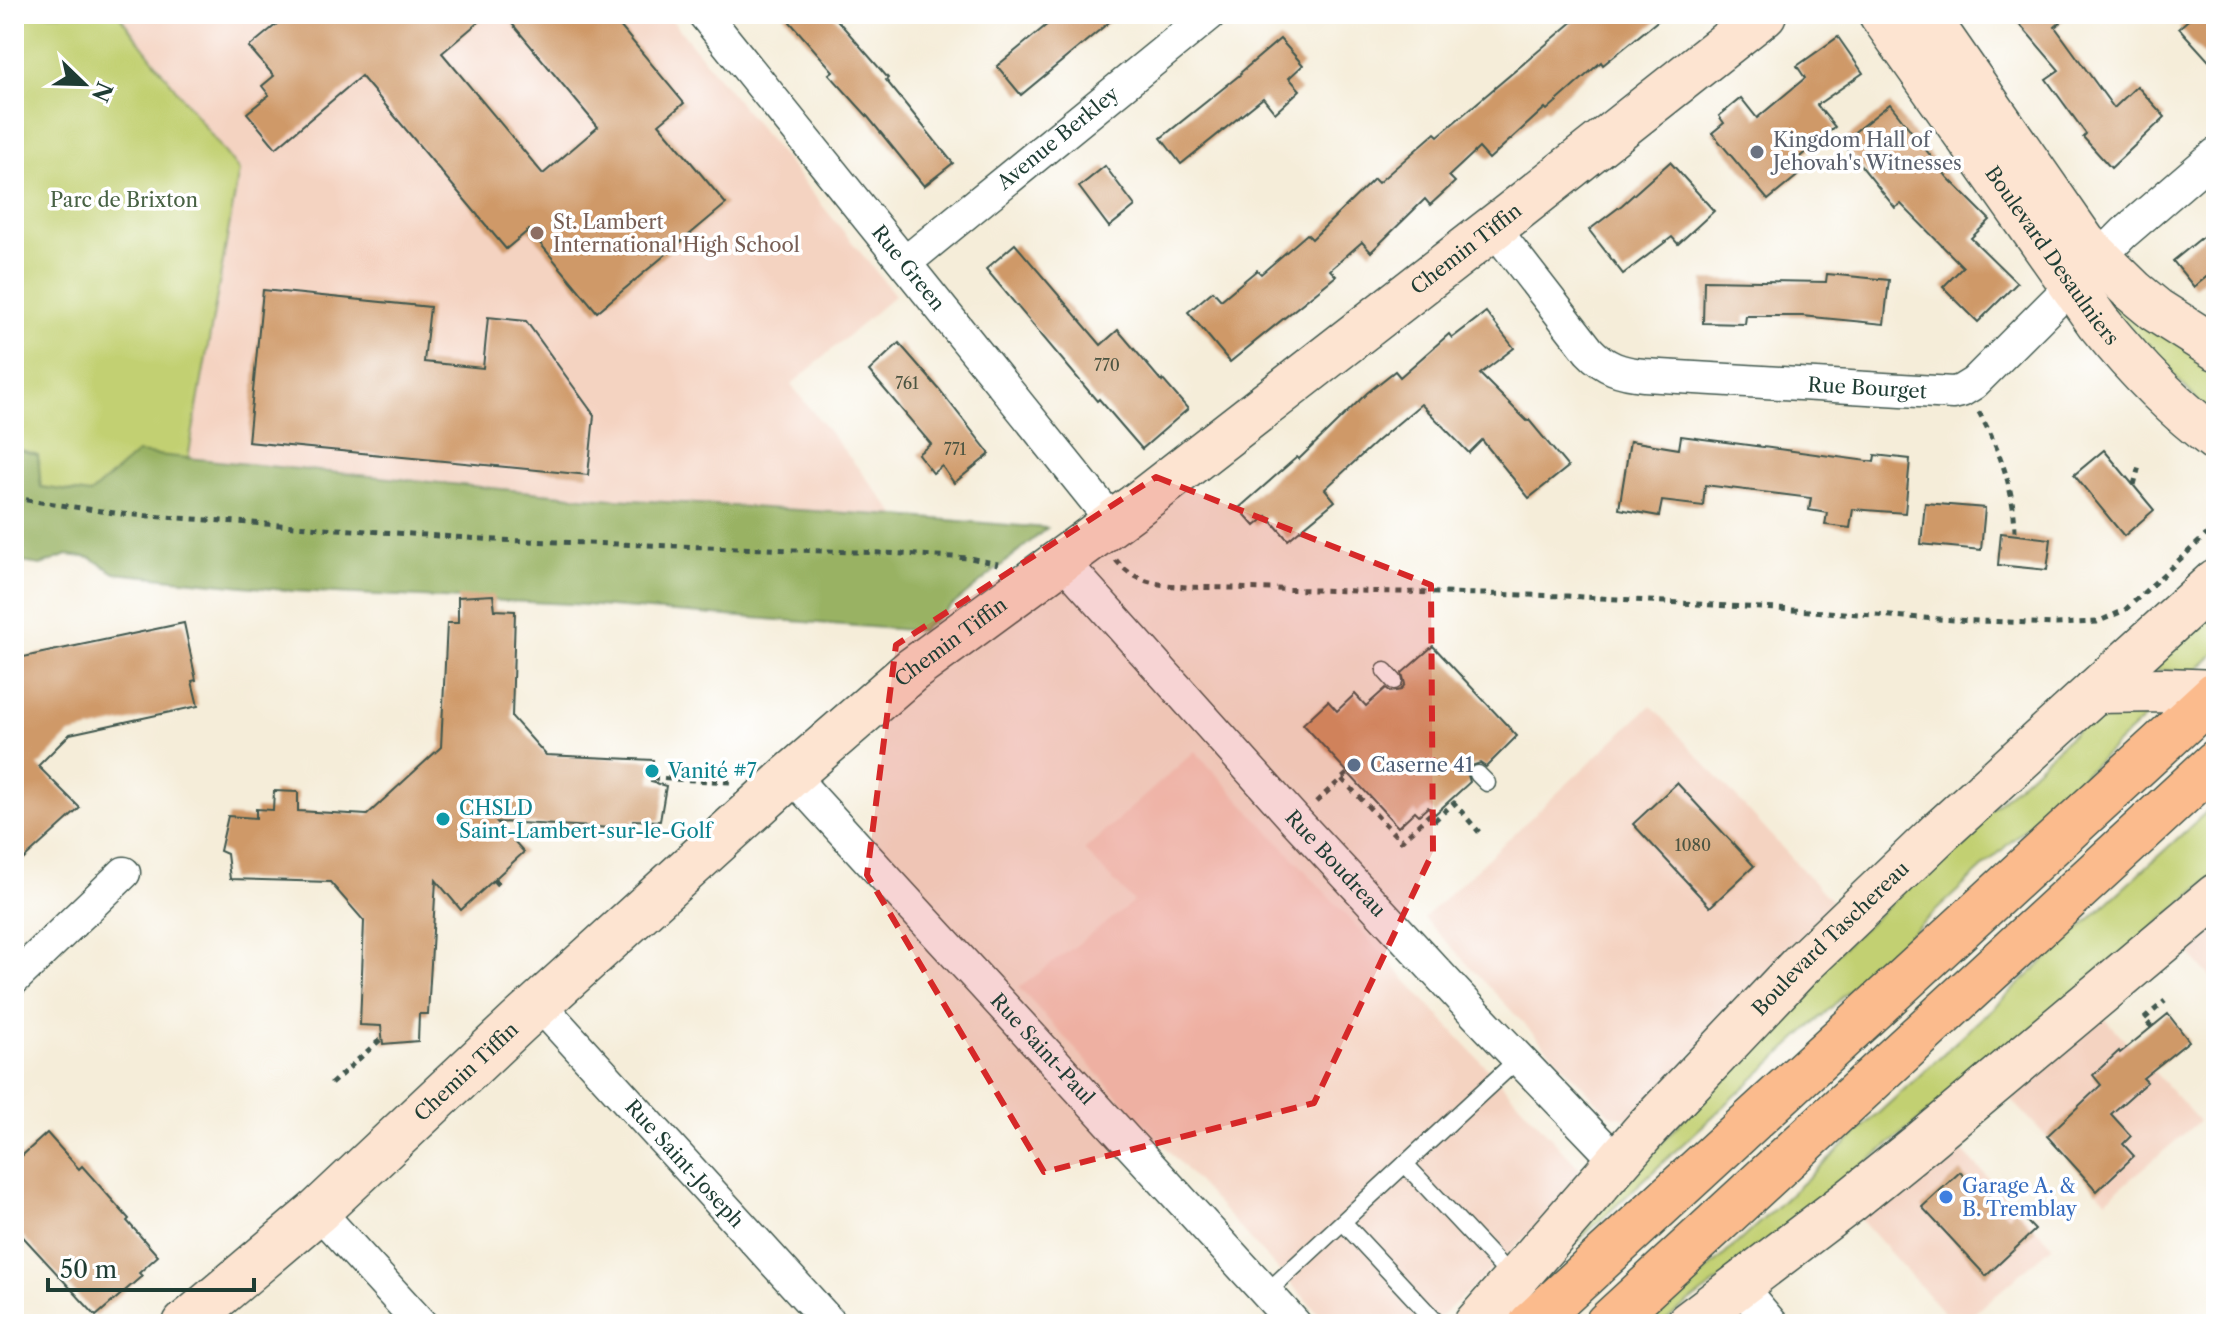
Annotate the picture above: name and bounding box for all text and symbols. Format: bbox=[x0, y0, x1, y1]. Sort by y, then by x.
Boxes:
north arrow bbox=[44, 44, 124, 124]
text: N bbox=[86, 78, 118, 106]
street label: Avenue Berkley bbox=[992, 81, 1124, 195]
place label: Kingdom Hall of Jehovah's Witnesses bbox=[1770, 128, 1962, 175]
marker: Kingdom Hall of Jehovah's Witnesses bbox=[1748, 143, 1766, 161]
street label: Boulevard Desaulniers bbox=[1980, 162, 2124, 350]
park label: Parc de Brixton bbox=[50, 188, 199, 212]
street label: Chemin Tiffin bbox=[1406, 198, 1527, 299]
place label: St. Lambert International High School bbox=[553, 210, 800, 257]
street label: Rue Green bbox=[867, 220, 950, 316]
marker: St. Lambert International High School bbox=[528, 224, 546, 242]
house number: 770 bbox=[1094, 355, 1120, 375]
house number: 761 bbox=[895, 373, 919, 393]
street label: Rue Bourget bbox=[1807, 373, 1927, 403]
house number: 771 bbox=[944, 439, 967, 459]
street label: Chemin Tiffin bbox=[890, 592, 1012, 691]
place label: Caserne 41 bbox=[1370, 753, 1474, 777]
marker: Caserne 41 bbox=[1345, 756, 1363, 774]
place label: Vanité #7 bbox=[667, 759, 757, 783]
marker: Vanité #7 bbox=[643, 762, 661, 780]
place label: CHSLD Saint-Lambert-sur-le-Golf bbox=[459, 796, 715, 843]
street label: Rue Boudreau bbox=[1280, 805, 1391, 922]
marker: CHSLD Saint-Lambert-sur-le-Golf bbox=[434, 810, 452, 828]
house number: 1080 bbox=[1675, 835, 1711, 855]
street label: Boulevard Taschereau bbox=[1747, 856, 1914, 1021]
street label: Rue Saint-Paul bbox=[986, 988, 1100, 1110]
street label: Chemin Tiffin bbox=[409, 1017, 524, 1126]
street label: Rue Saint-Joseph bbox=[620, 1095, 749, 1233]
place label: Garage A. & B. Tremblay bbox=[1962, 1174, 2078, 1221]
marker: Garage A. & B. Tremblay bbox=[1937, 1188, 1955, 1206]
scale bar bbox=[48, 1242, 254, 1292]
text: 50 m bbox=[60, 1255, 117, 1284]

